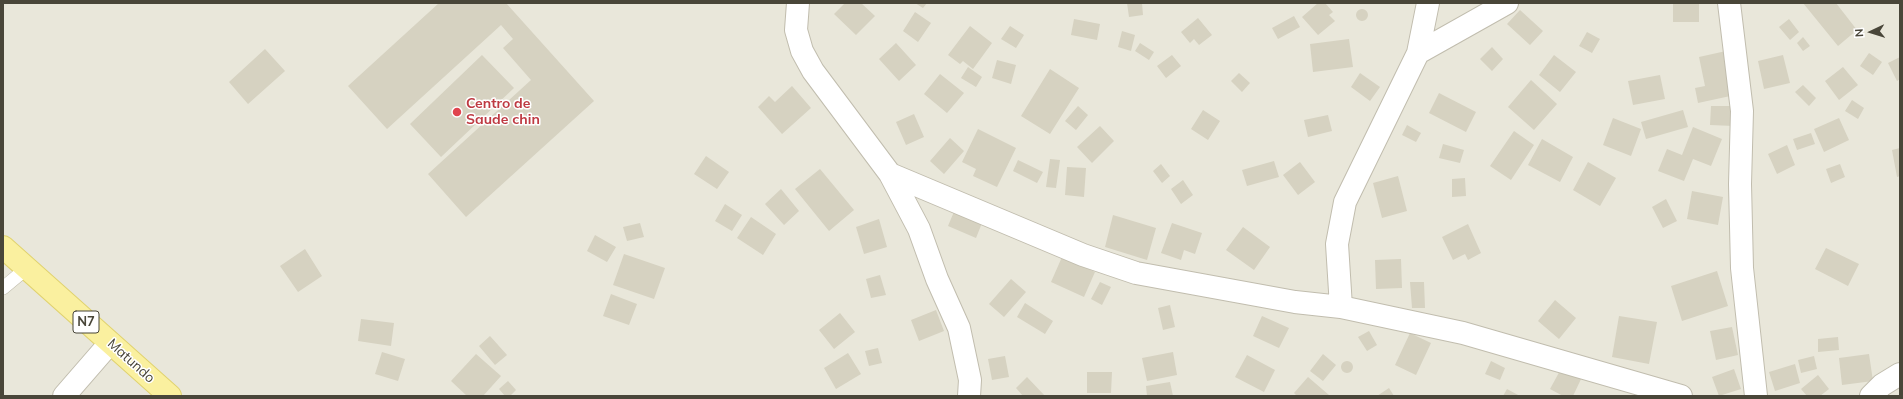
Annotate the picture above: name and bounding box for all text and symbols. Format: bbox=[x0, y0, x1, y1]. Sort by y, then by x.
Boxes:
north arrow bbox=[1851, 12, 1891, 52]
text: N bbox=[1852, 28, 1866, 37]
place label: Centro de Saude chin bbox=[466, 96, 540, 128]
marker: Centro de Saude chin bbox=[451, 106, 463, 118]
road number: N7 bbox=[73, 311, 99, 333]
street label: Matundo bbox=[104, 335, 158, 387]

